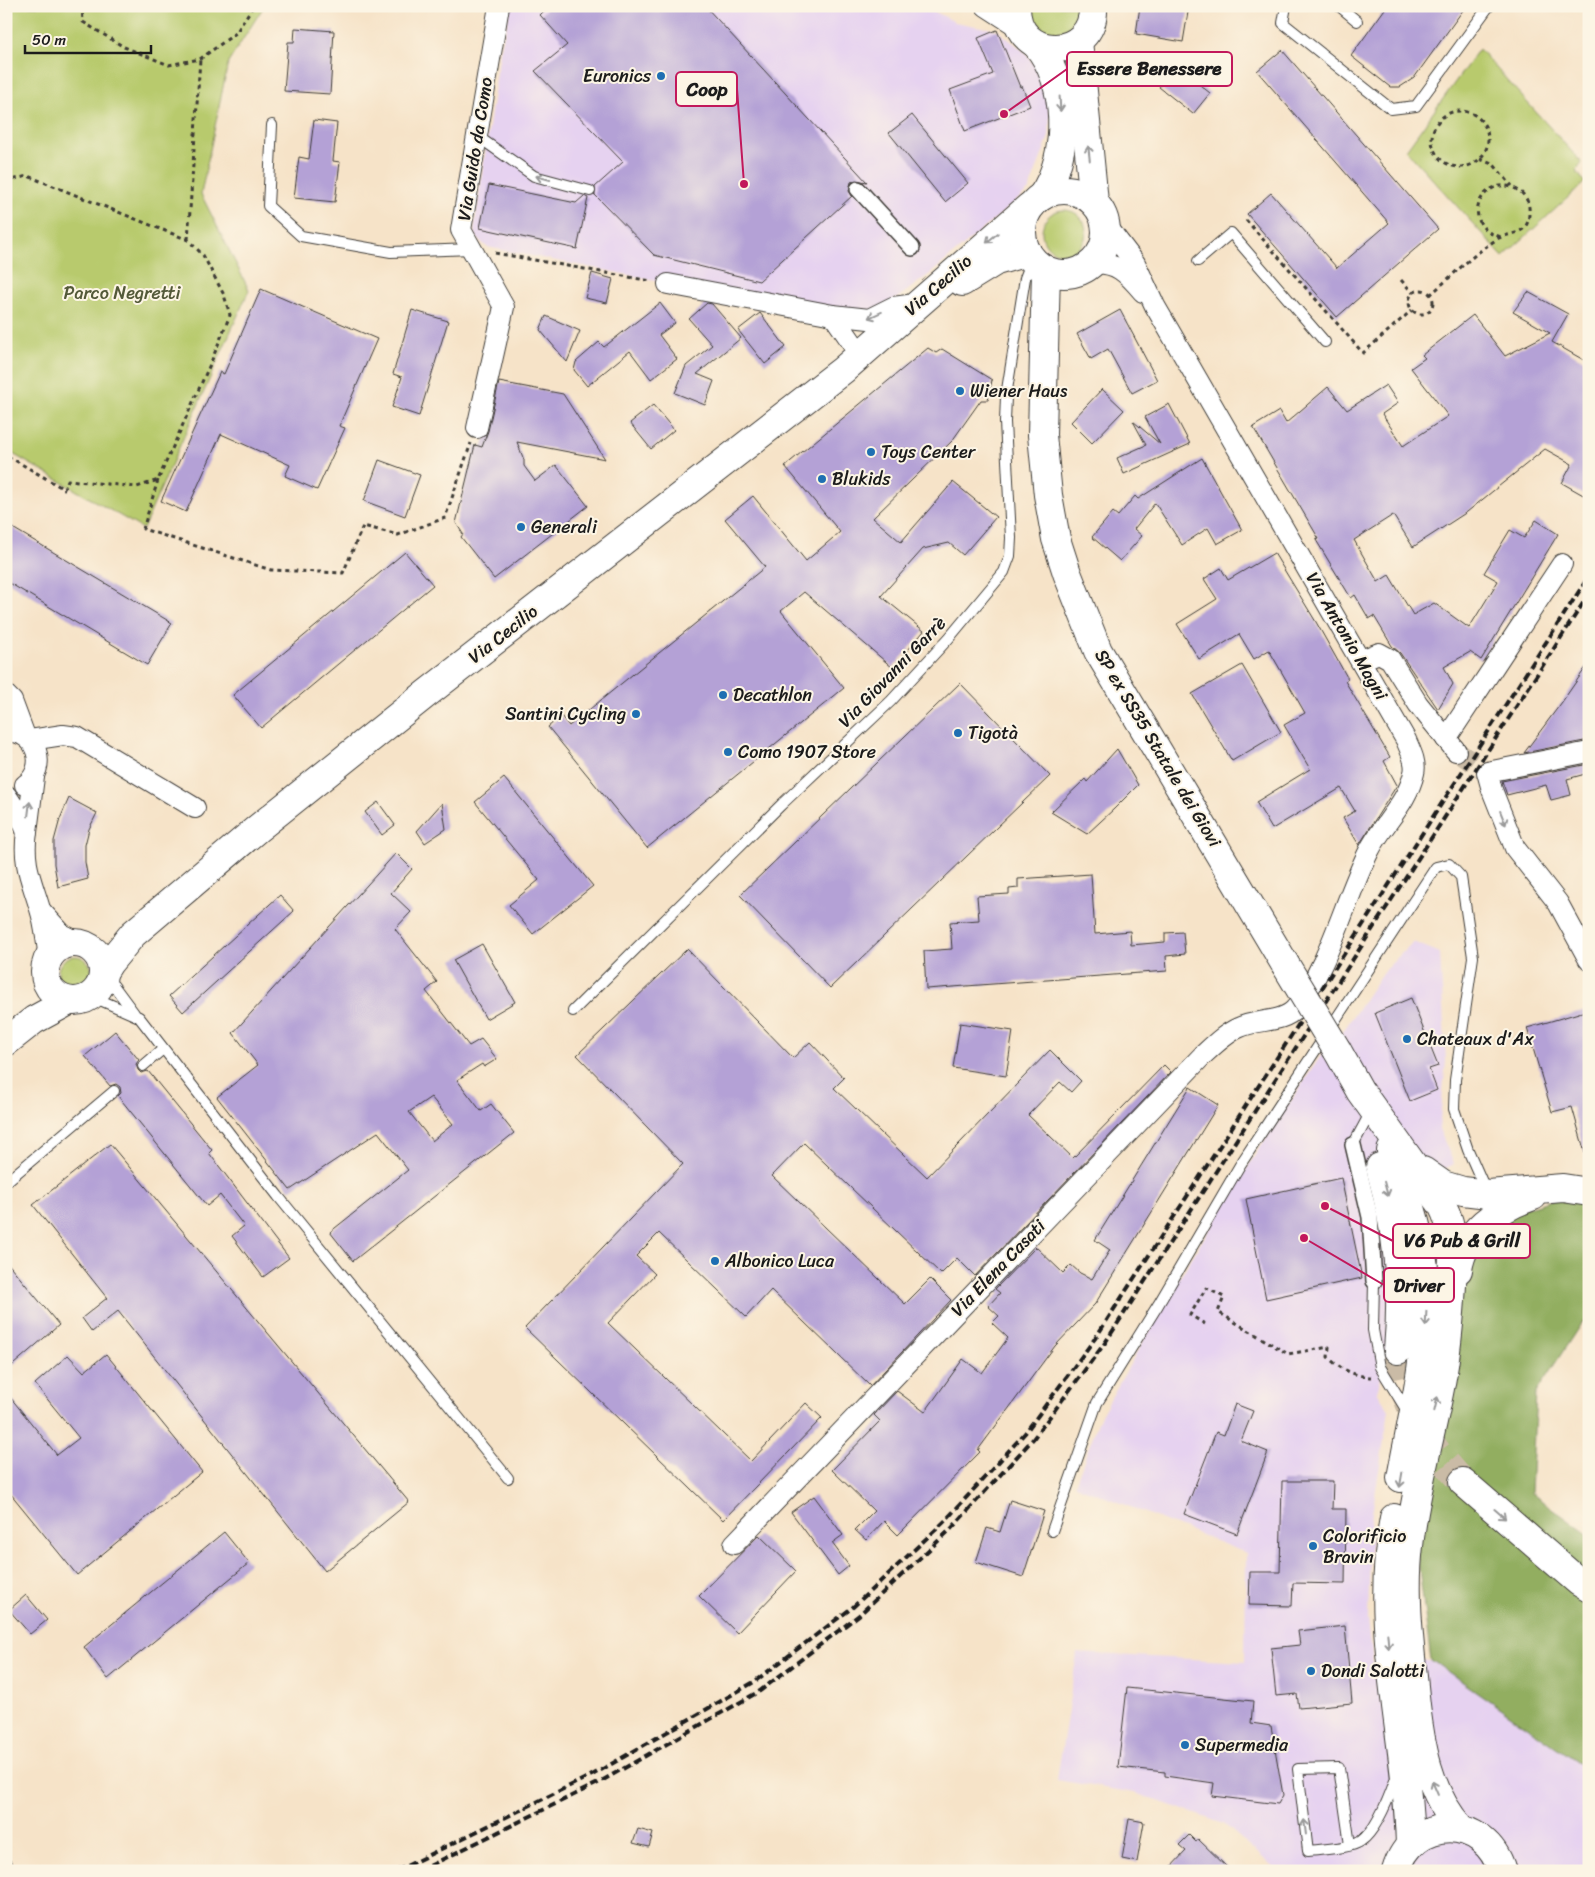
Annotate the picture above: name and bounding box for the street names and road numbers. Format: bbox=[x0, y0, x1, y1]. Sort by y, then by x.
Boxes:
street label: Via Guido da Como bbox=[448, 75, 502, 223]
street label: Via Cecilio bbox=[896, 246, 980, 324]
street label: Via Antonio Magni bbox=[1297, 566, 1397, 707]
street label: Via Cecilio bbox=[461, 596, 545, 672]
street label: Via Giovanni Garrè bbox=[830, 609, 954, 735]
street label: SP ex SS35 Statale dei Giovi bbox=[1086, 643, 1231, 854]
street label: Via Elena Casati bbox=[943, 1211, 1054, 1324]

